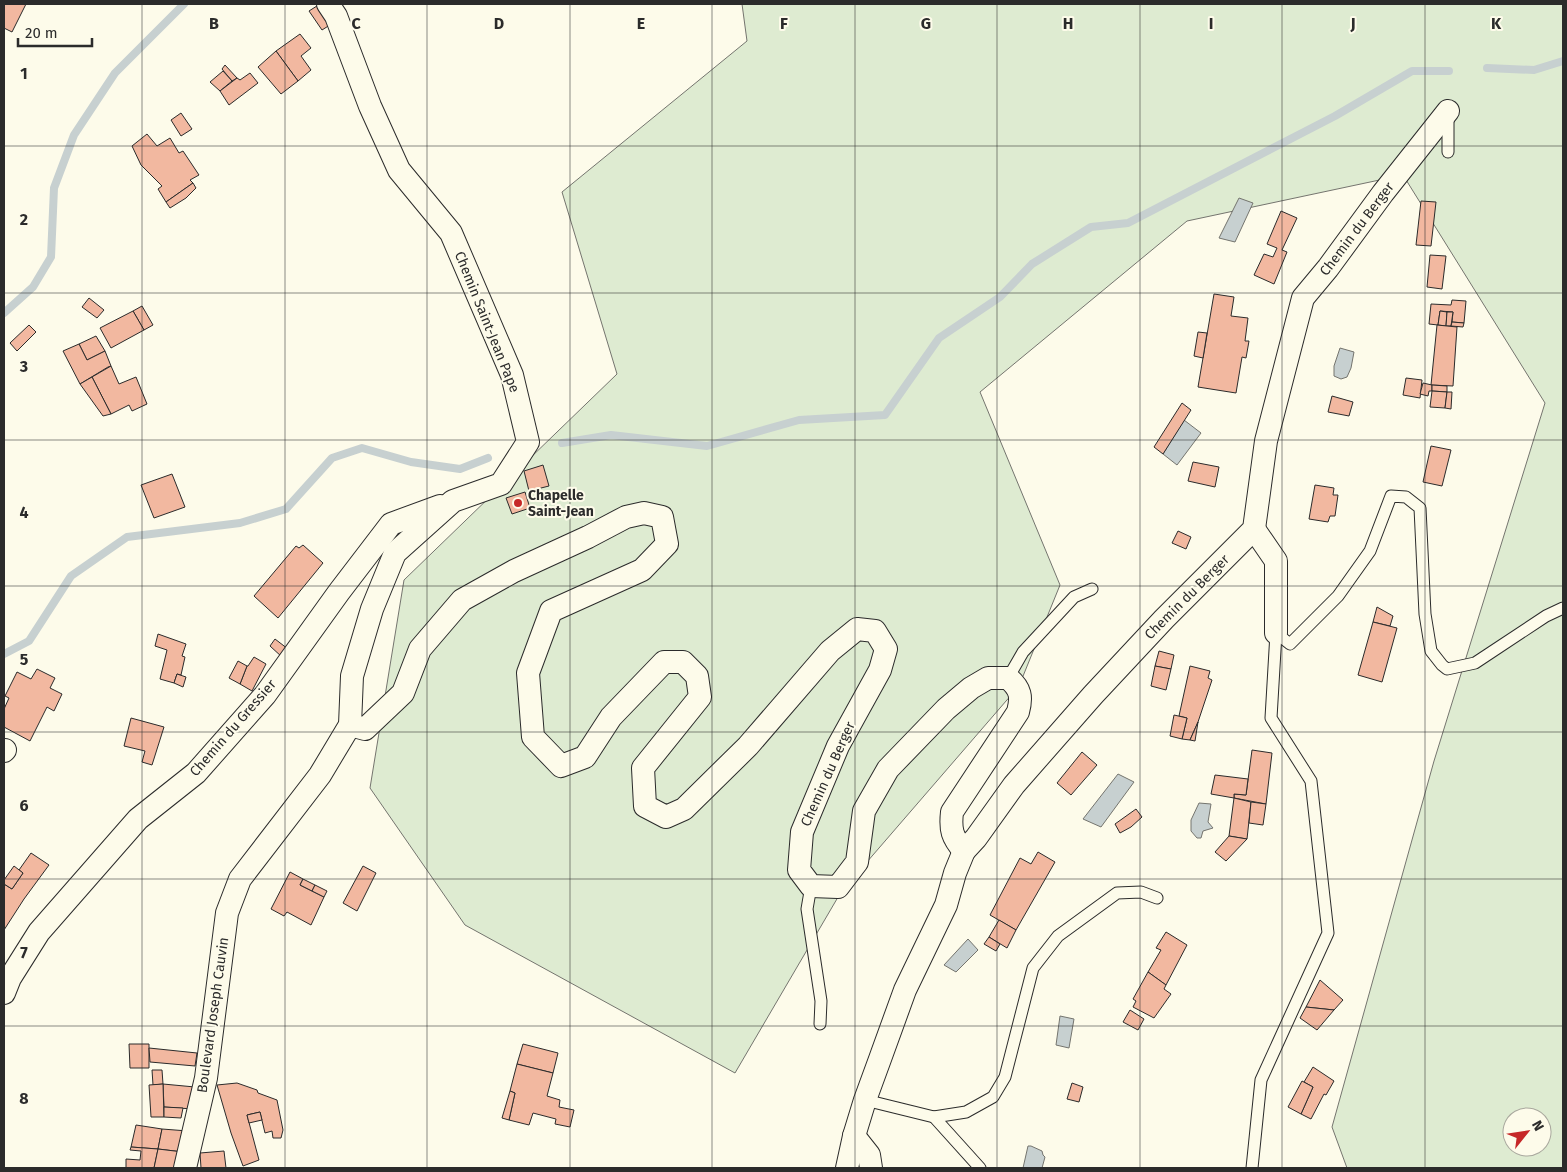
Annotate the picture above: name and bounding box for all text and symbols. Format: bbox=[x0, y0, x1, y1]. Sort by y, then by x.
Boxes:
text: B bbox=[209, 14, 219, 33]
text: C bbox=[351, 14, 361, 33]
text: D bbox=[494, 14, 504, 33]
text: E bbox=[637, 14, 645, 33]
text: F bbox=[780, 14, 788, 33]
text: G bbox=[921, 14, 931, 33]
text: H bbox=[1063, 14, 1073, 33]
text: I bbox=[1209, 14, 1213, 33]
text: J bbox=[1349, 14, 1356, 33]
text: K bbox=[1491, 14, 1502, 33]
scale bar bbox=[18, 15, 91, 47]
text: 20 m bbox=[25, 24, 58, 42]
text: 1 bbox=[20, 64, 28, 83]
street label: Chemin du Berger bbox=[1316, 178, 1398, 279]
text: 2 bbox=[20, 210, 28, 229]
street label: Chemin Saint-Jean Pape bbox=[451, 249, 523, 395]
text: 3 bbox=[19, 357, 28, 376]
place label: Chapelle Saint-Jean bbox=[528, 487, 594, 520]
marker: Chapelle Saint-Jean bbox=[512, 497, 524, 509]
text: 4 bbox=[19, 503, 29, 522]
street label: Chemin du Berger bbox=[1141, 551, 1233, 643]
text: 5 bbox=[20, 650, 29, 669]
street label: Chemin du Gressier bbox=[186, 676, 280, 780]
street label: Chemin du Berger bbox=[797, 718, 859, 829]
text: 6 bbox=[19, 796, 29, 815]
street label: Boulevard Joseph Cauvin bbox=[194, 936, 232, 1094]
text: 7 bbox=[20, 943, 28, 962]
text: 8 bbox=[19, 1089, 29, 1108]
north arrow bbox=[1502, 1107, 1552, 1157]
text: N bbox=[1528, 1117, 1548, 1134]

